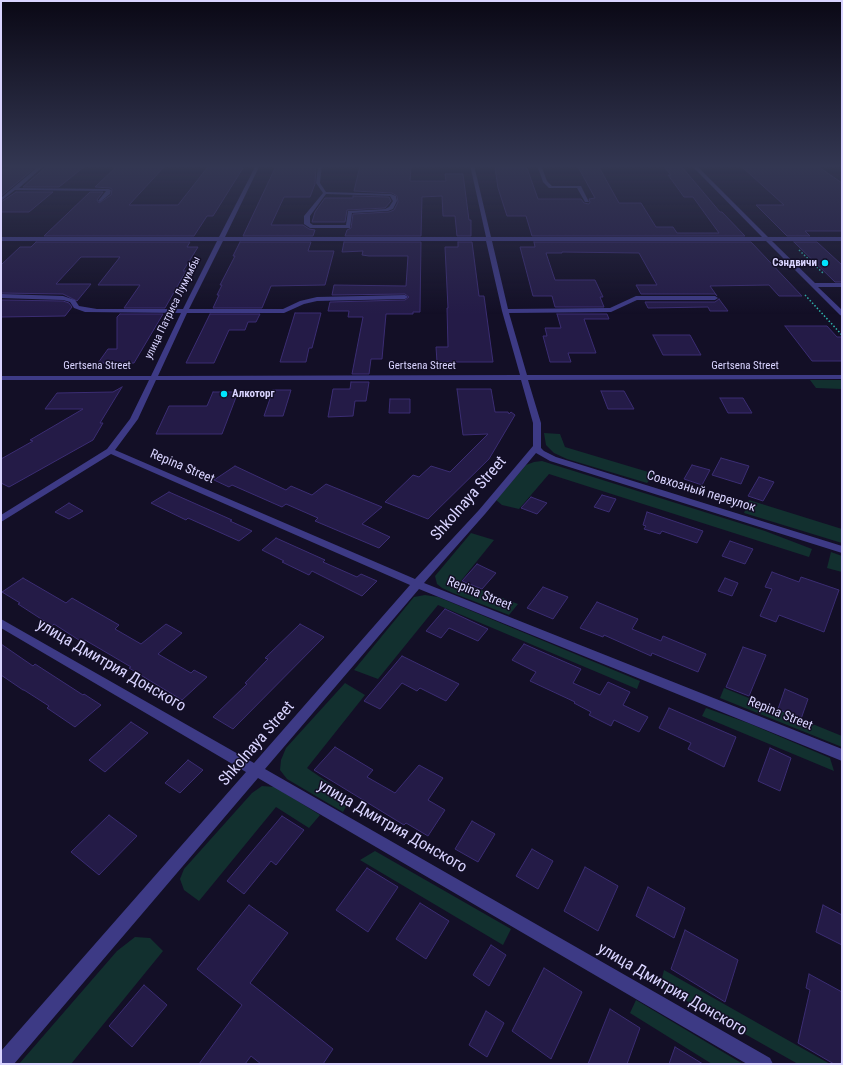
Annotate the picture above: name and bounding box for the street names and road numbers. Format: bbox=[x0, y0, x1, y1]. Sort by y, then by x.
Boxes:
street label: улица Патриса Лумумбы bbox=[142, 254, 204, 362]
street label: Gertsena Street bbox=[63, 359, 131, 373]
street label: Gertsena Street bbox=[388, 359, 456, 373]
street label: Gertsena Street bbox=[711, 359, 779, 373]
street label: Repina Street bbox=[147, 446, 217, 488]
street label: Shkolnaya Street bbox=[427, 453, 511, 545]
street label: Совхозный переулок bbox=[645, 468, 757, 516]
street label: Repina Street bbox=[444, 574, 514, 614]
street label: улица Дмитрия Донского bbox=[33, 615, 189, 717]
street label: Repina Street bbox=[745, 694, 815, 734]
street label: Shkolnaya Street bbox=[215, 698, 299, 790]
street label: улица Дмитрия Донского bbox=[314, 776, 470, 878]
street label: улица Дмитрия Донского bbox=[594, 939, 750, 1041]

